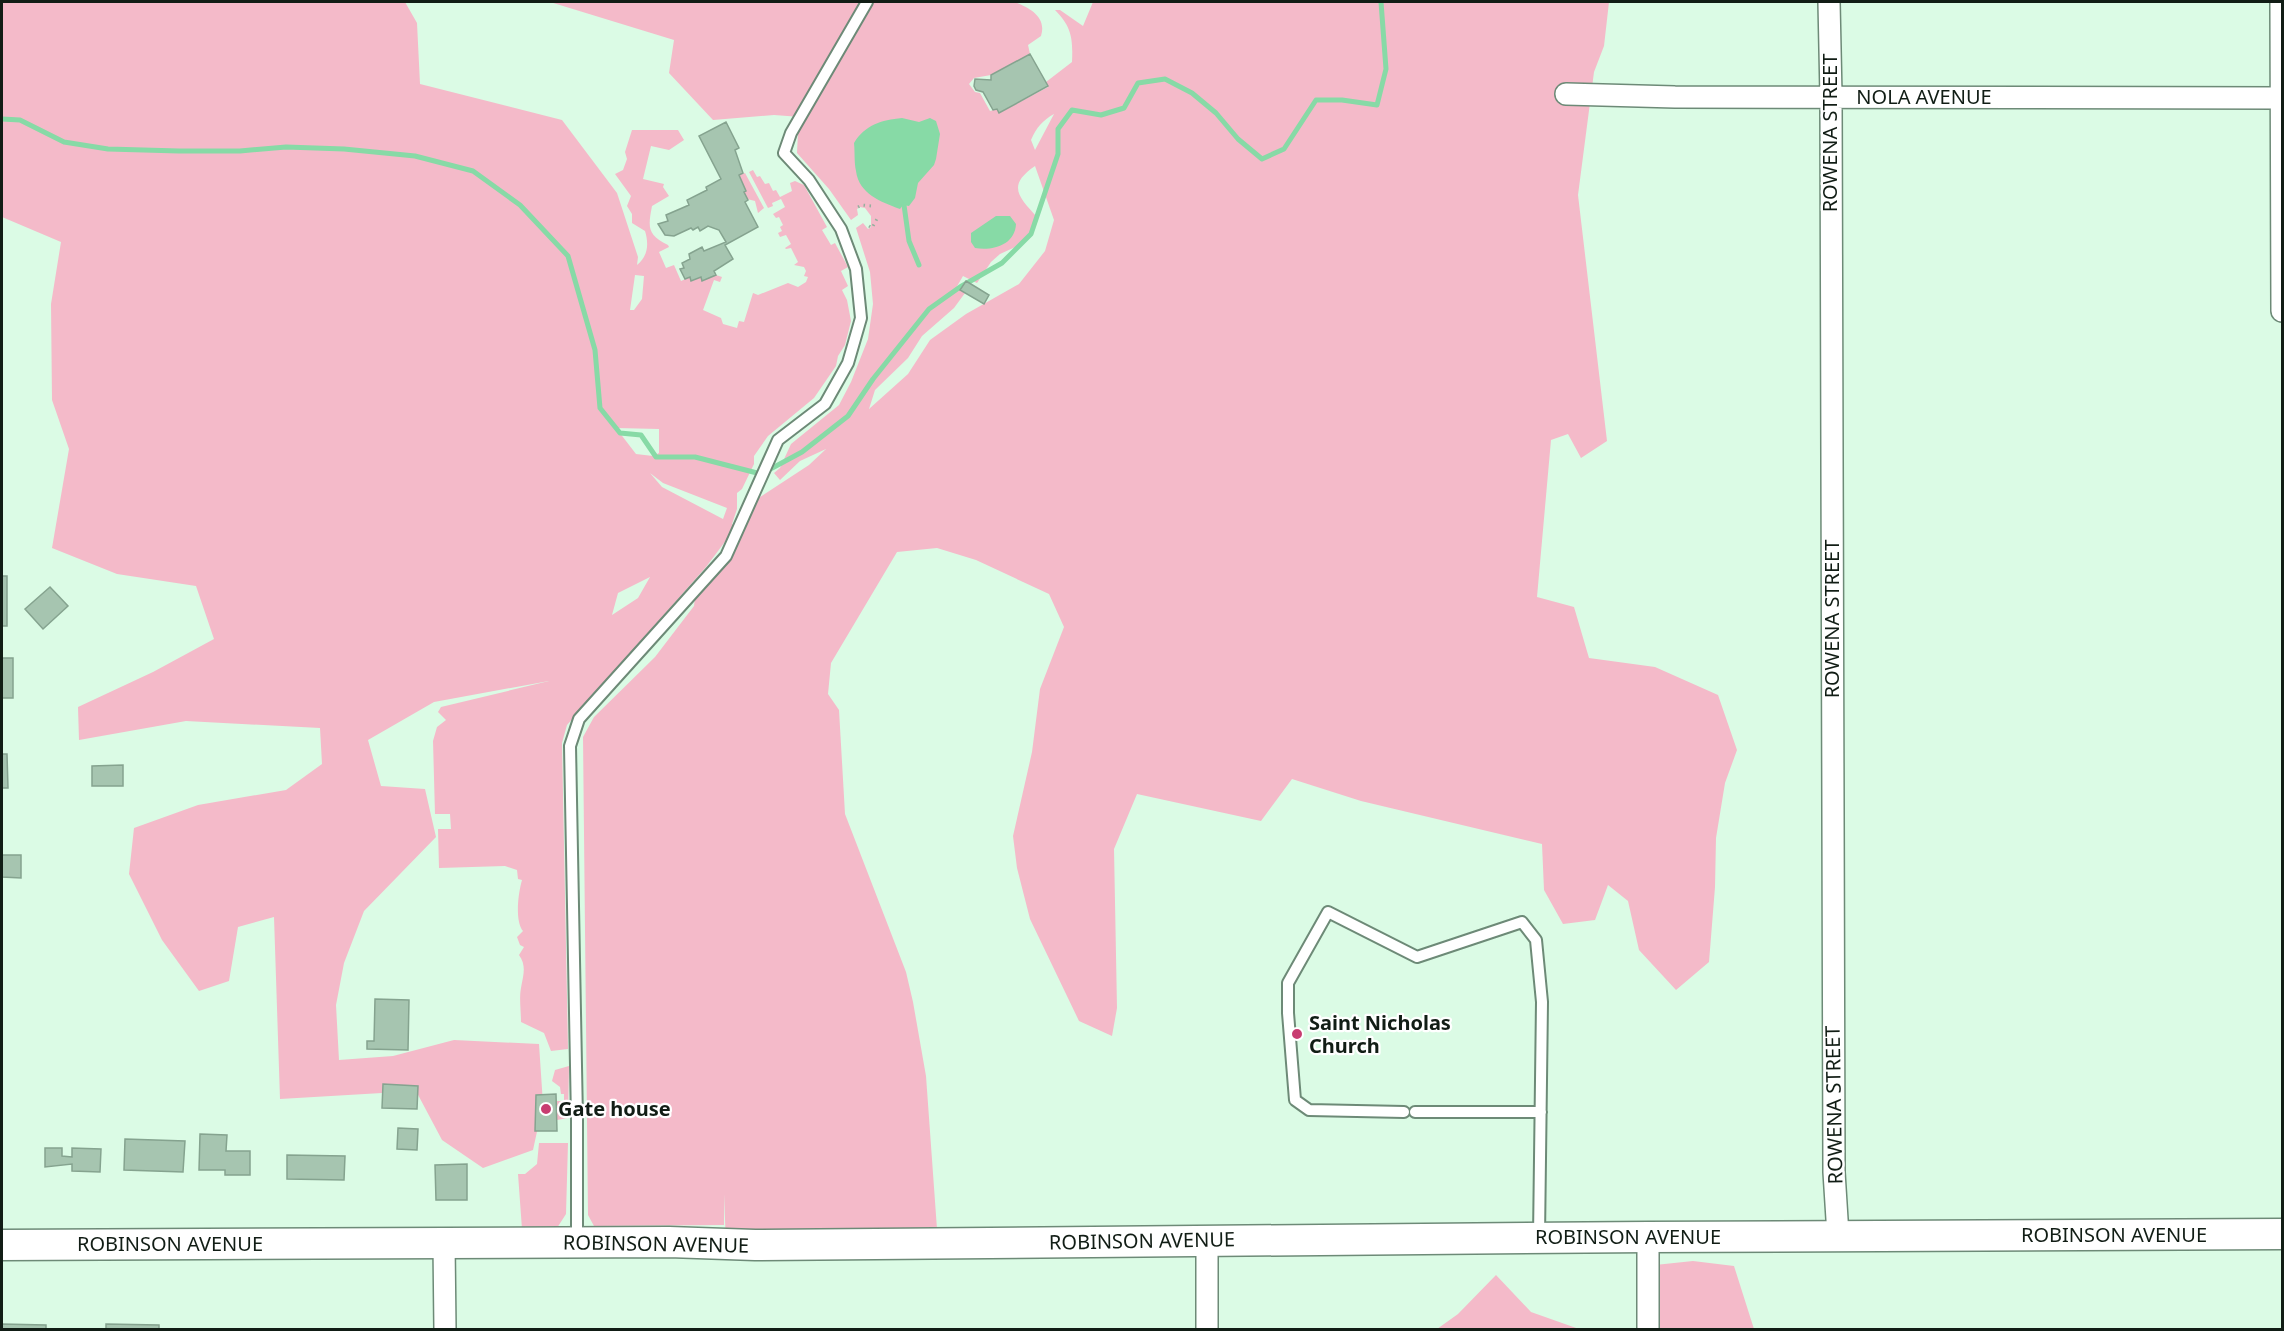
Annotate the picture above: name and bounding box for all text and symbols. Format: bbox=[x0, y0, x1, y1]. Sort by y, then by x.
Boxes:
street label: ROWENA STREET bbox=[1816, 54, 1843, 212]
street label: NOLA AVENUE bbox=[1856, 83, 1992, 110]
street label: ROWENA STREET bbox=[1818, 540, 1845, 698]
place label: Saint Nicholas Church bbox=[1309, 1009, 1451, 1059]
street label: ROWENA STREET bbox=[1819, 1025, 1848, 1185]
marker: Saint Nicholas Church bbox=[1290, 1027, 1304, 1041]
place label: Gate house bbox=[558, 1095, 671, 1122]
marker: Gate house bbox=[539, 1102, 553, 1116]
street label: ROBINSON AVENUE bbox=[2021, 1221, 2207, 1248]
street label: ROBINSON AVENUE bbox=[1535, 1223, 1721, 1250]
street label: ROBINSON AVENUE bbox=[1049, 1225, 1235, 1256]
street label: ROBINSON AVENUE bbox=[563, 1228, 749, 1259]
street label: ROBINSON AVENUE bbox=[77, 1230, 263, 1257]

